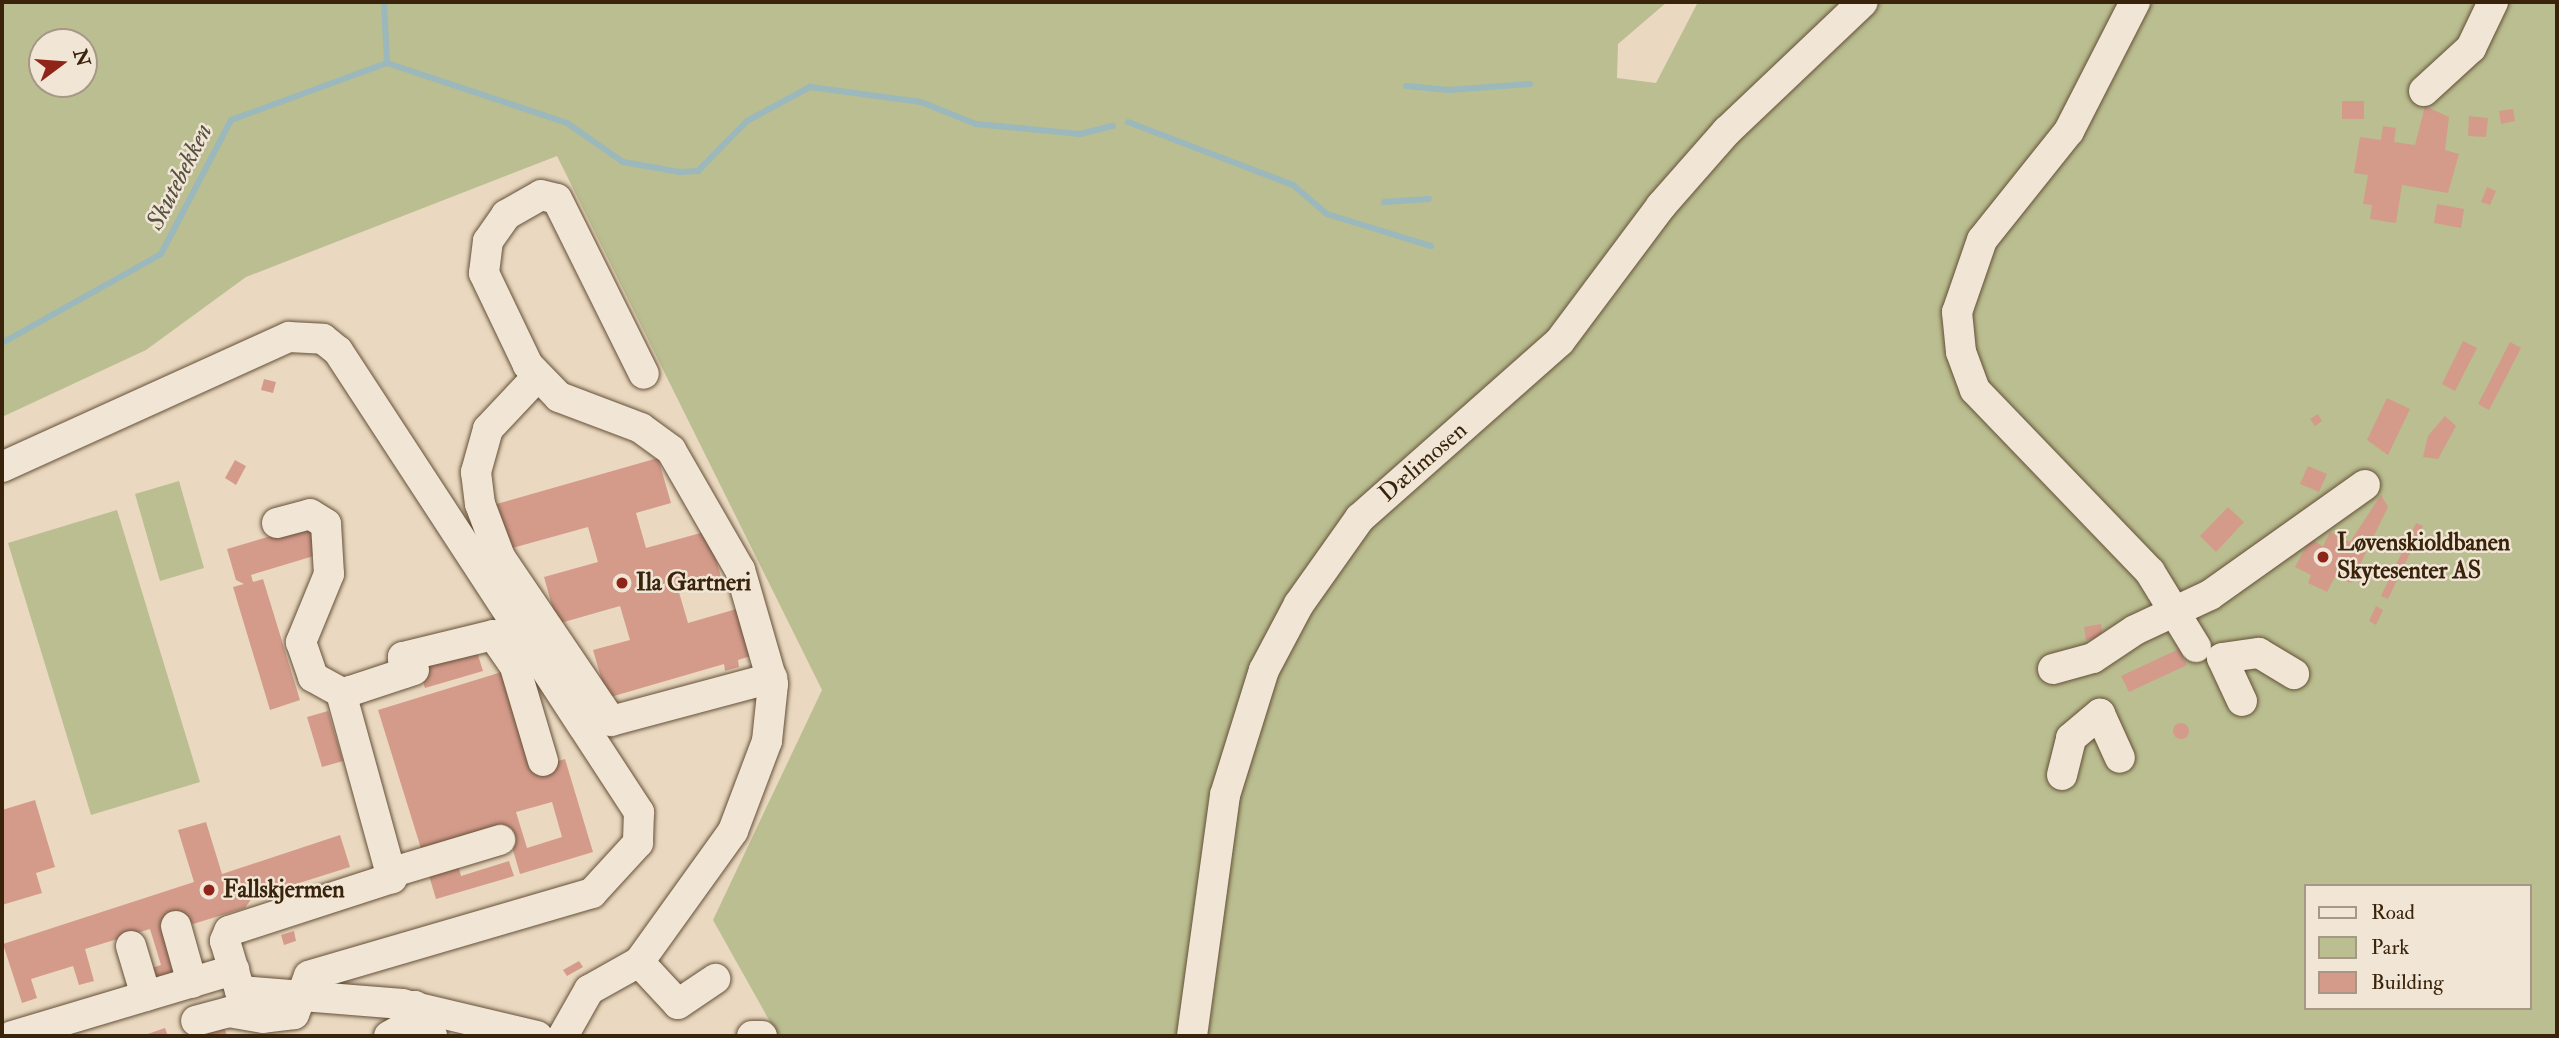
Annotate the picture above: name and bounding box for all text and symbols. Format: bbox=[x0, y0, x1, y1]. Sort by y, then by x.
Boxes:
north arrow bbox=[28, 28, 98, 98]
text: N bbox=[67, 46, 95, 69]
water label: Skutebekken bbox=[140, 119, 220, 235]
street label: Dælimosen bbox=[1373, 416, 1473, 508]
place label: Løvenskioldbanen Skytesenter AS bbox=[2337, 529, 2510, 585]
marker: Løvenskioldbanen Skytesenter AS bbox=[2315, 549, 2331, 565]
place label: Ila Gartneri bbox=[636, 569, 751, 597]
marker: Ila Gartneri bbox=[614, 575, 630, 591]
place label: Fallskjermen bbox=[223, 876, 345, 904]
marker: Fallskjermen bbox=[201, 882, 217, 898]
legend bbox=[2304, 884, 2531, 1010]
text: Road bbox=[2371, 899, 2415, 926]
text: Park bbox=[2371, 934, 2409, 961]
text: Building bbox=[2371, 969, 2444, 996]

